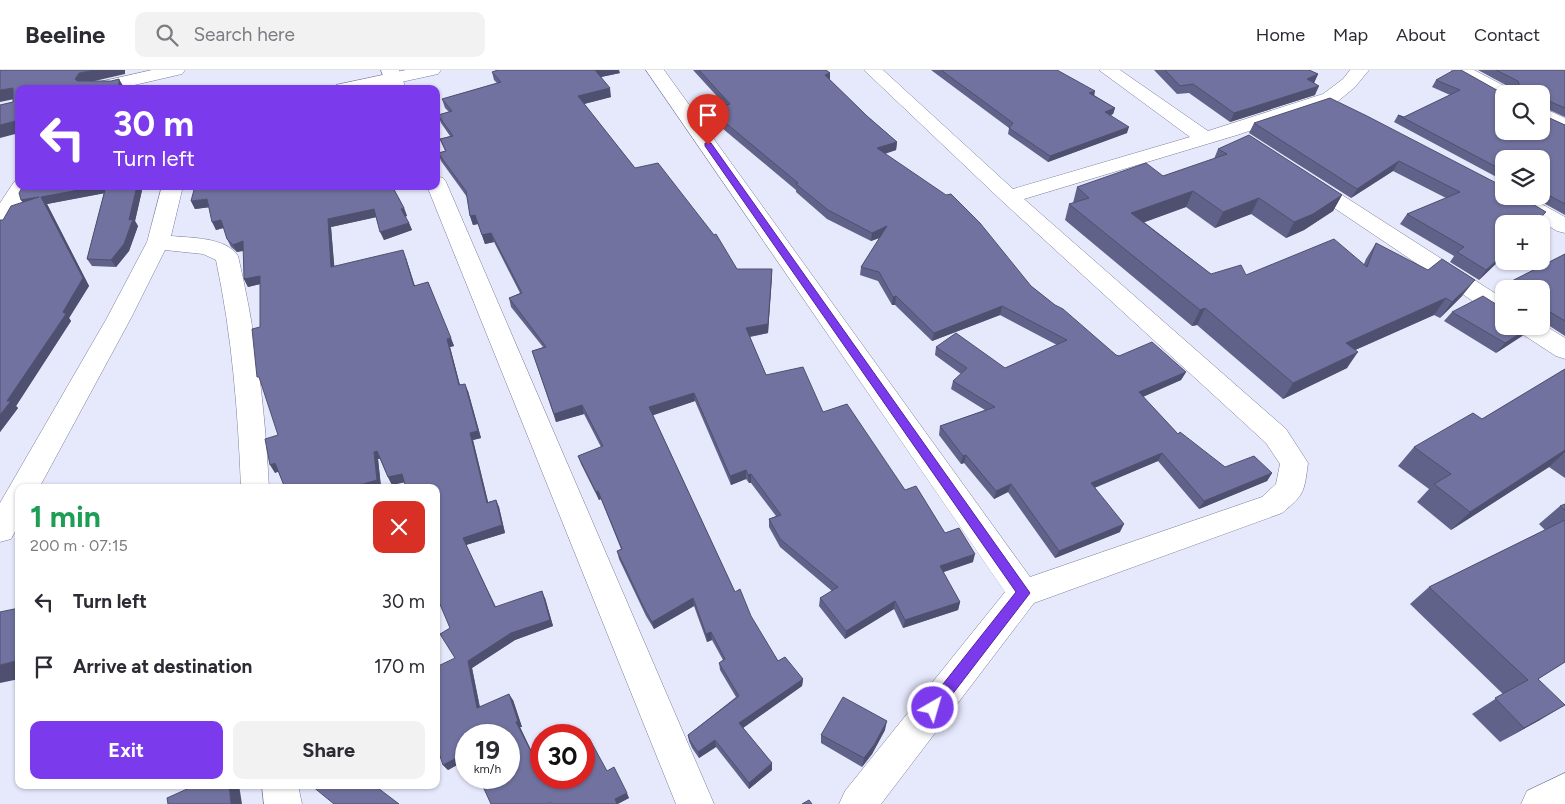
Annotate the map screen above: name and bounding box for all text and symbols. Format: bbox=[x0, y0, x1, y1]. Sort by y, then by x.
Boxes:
search box bbox=[135, 12, 485, 57]
text: Beeline bbox=[25, 20, 105, 49]
icon: search bbox=[153, 21, 181, 49]
text: Search here bbox=[193, 23, 295, 46]
text: Home bbox=[1256, 24, 1305, 46]
text: Map bbox=[1333, 24, 1368, 46]
text: About bbox=[1396, 24, 1446, 46]
text: Contact bbox=[1474, 24, 1540, 46]
map controls bbox=[1495, 85, 1550, 335]
button: search bbox=[1495, 85, 1550, 140]
pin bbox=[687, 94, 729, 145]
icon: arrive bbox=[694, 101, 722, 129]
text: 30 m bbox=[113, 103, 194, 145]
icon: left bbox=[30, 105, 95, 170]
text: Turn left bbox=[113, 145, 195, 172]
button: layers bbox=[1495, 150, 1550, 205]
button: + bbox=[1495, 215, 1550, 270]
button: − bbox=[1495, 280, 1550, 335]
text: 1 min bbox=[30, 498, 101, 535]
button: close bbox=[373, 501, 425, 553]
text: 200 m · 07:15 bbox=[30, 536, 128, 555]
icon: left bbox=[30, 588, 58, 616]
text: Turn left bbox=[73, 590, 147, 613]
text: 30 m bbox=[382, 590, 425, 613]
icon: arrive bbox=[30, 653, 58, 681]
text: Arrive at destination bbox=[73, 655, 252, 678]
text: 170 m bbox=[374, 655, 425, 678]
position arrow bbox=[906, 681, 958, 733]
button: Exit bbox=[30, 721, 223, 779]
button: Share bbox=[233, 721, 425, 779]
speed limit sign: 30 bbox=[530, 724, 595, 789]
text: 19 bbox=[475, 735, 500, 765]
text: km/h bbox=[474, 762, 501, 776]

